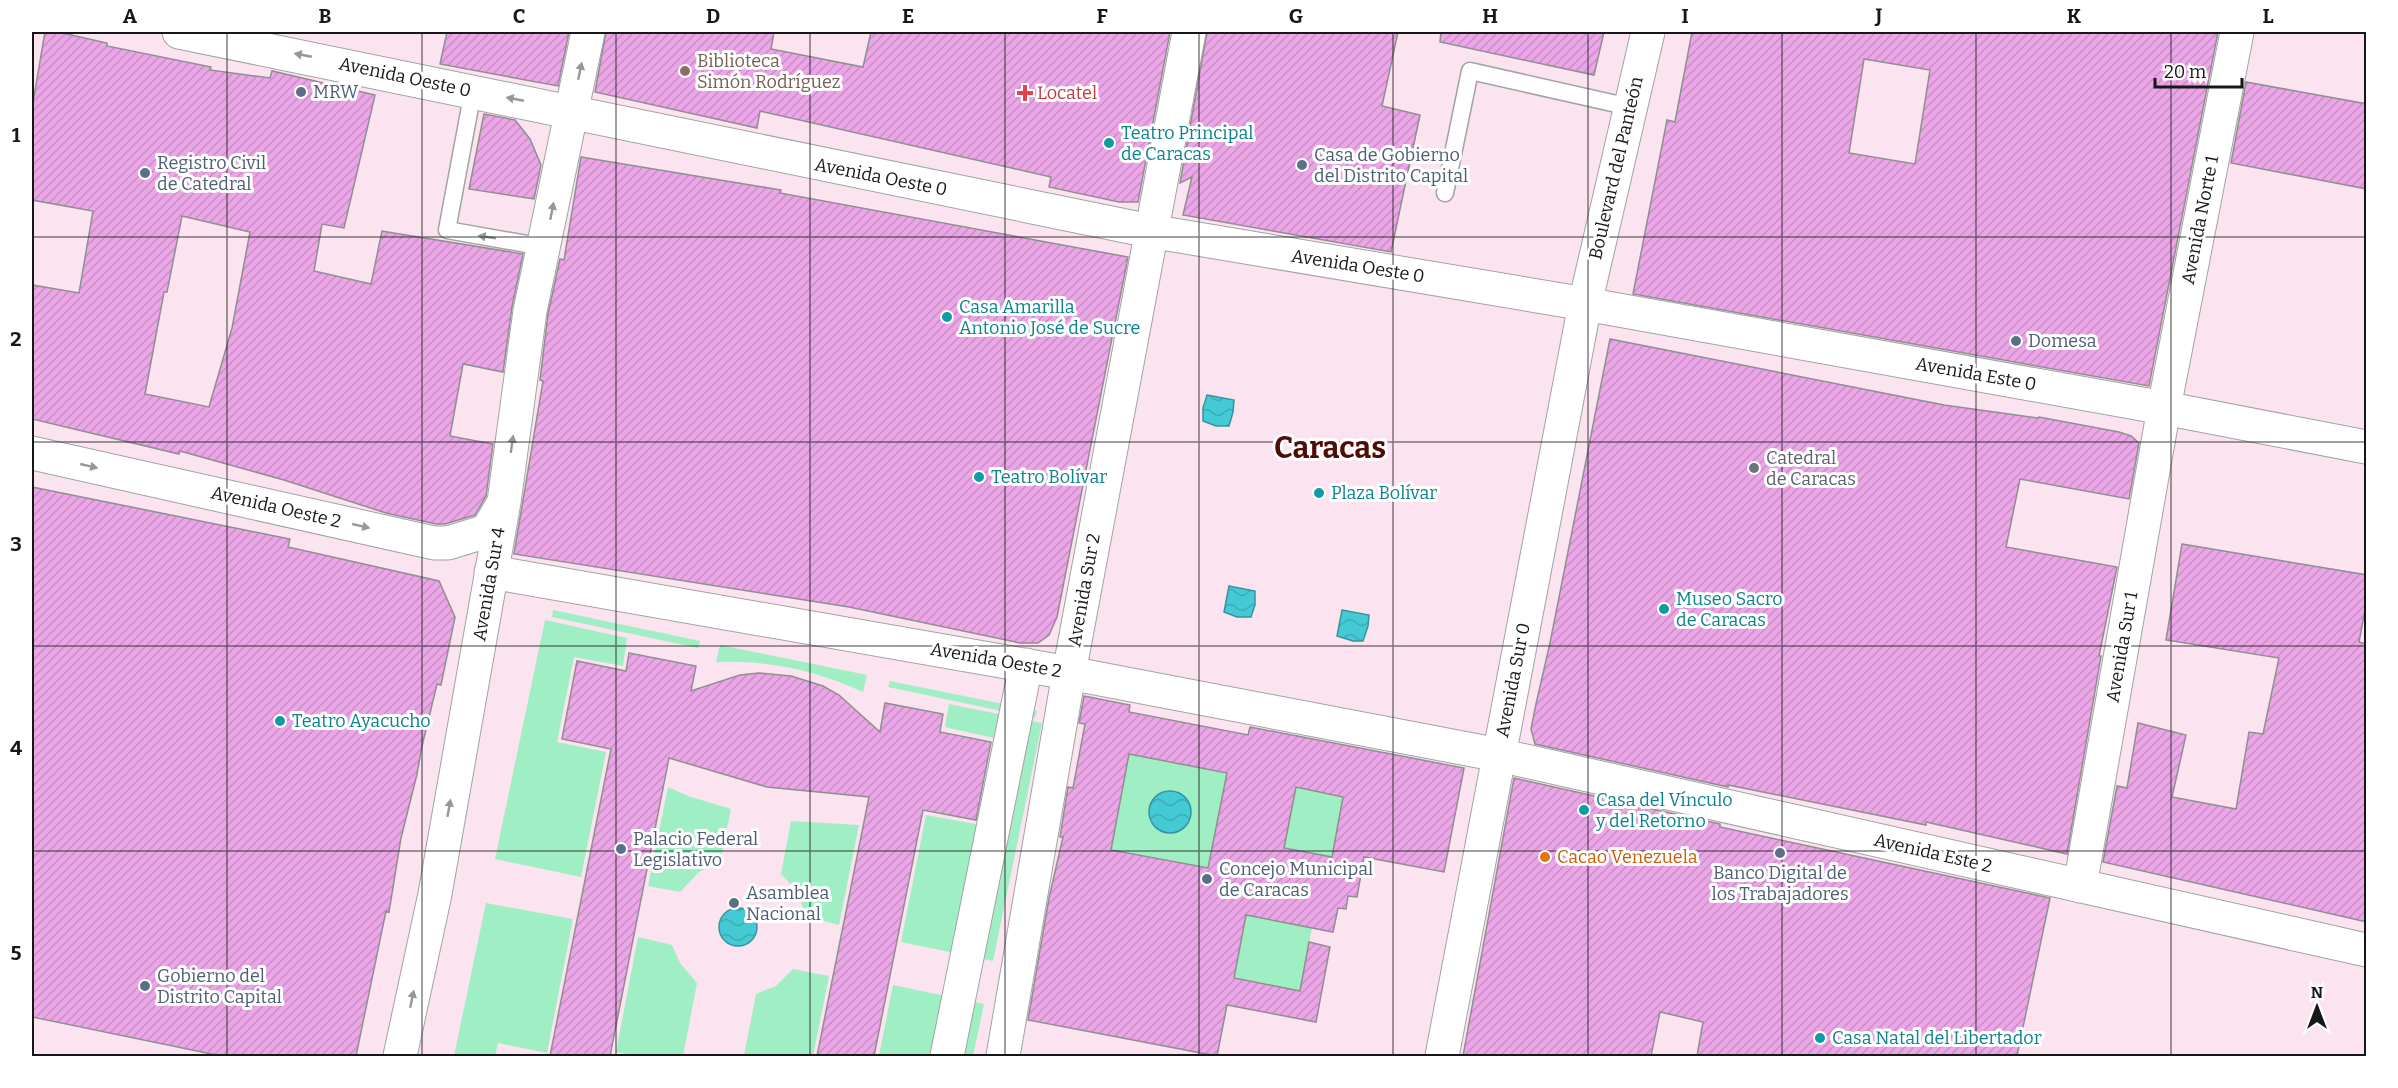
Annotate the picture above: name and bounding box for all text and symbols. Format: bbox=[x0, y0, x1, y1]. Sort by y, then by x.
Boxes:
text: A bbox=[123, 4, 138, 28]
text: B bbox=[319, 4, 332, 28]
text: C bbox=[513, 4, 525, 28]
text: D bbox=[706, 4, 720, 28]
text: E bbox=[902, 4, 914, 28]
text: F bbox=[1096, 4, 1108, 28]
text: G bbox=[1289, 4, 1303, 28]
text: H bbox=[1482, 4, 1498, 28]
text: I bbox=[1681, 4, 1689, 28]
text: J bbox=[1875, 4, 1883, 28]
text: K bbox=[2067, 4, 2082, 28]
text: L bbox=[2262, 4, 2274, 28]
one-way arrow bbox=[293, 50, 312, 59]
place label: Biblioteca Simón Rodríguez bbox=[697, 50, 840, 93]
scale bar bbox=[2155, 51, 2242, 89]
street label: Avenida Oeste 0 bbox=[337, 52, 473, 102]
text: 20 m bbox=[2164, 61, 2206, 83]
one-way arrow bbox=[576, 62, 585, 81]
marker: Biblioteca Simón Rodríguez bbox=[678, 64, 692, 78]
street label: Boulevard del Panteón bbox=[1584, 74, 1648, 262]
place label: MRW bbox=[313, 81, 359, 103]
place label: Locatel bbox=[1037, 82, 1097, 104]
marker: MRW bbox=[294, 85, 308, 99]
marker: Locatel bbox=[1018, 86, 1032, 100]
one-way arrow bbox=[505, 94, 524, 103]
place label: Teatro Principal de Caracas bbox=[1121, 122, 1253, 165]
text: 1 bbox=[12, 123, 21, 147]
marker: Teatro Principal de Caracas bbox=[1102, 136, 1116, 150]
place label: Casa de Gobierno del Distrito Capital bbox=[1314, 144, 1468, 187]
place label: Registro Civil de Catedral bbox=[157, 152, 266, 195]
street label: Avenida Oeste 0 bbox=[813, 153, 949, 201]
street label: Avenida Norte 1 bbox=[2177, 153, 2223, 286]
marker: Casa de Gobierno del Distrito Capital bbox=[1295, 158, 1309, 172]
marker: Registro Civil de Catedral bbox=[138, 166, 152, 180]
one-way arrow bbox=[548, 201, 557, 220]
one-way arrow bbox=[477, 232, 496, 241]
street label: Avenida Oeste 0 bbox=[1290, 245, 1426, 287]
place label: Casa Amarilla Antonio José de Sucre bbox=[959, 296, 1140, 339]
marker: Casa Amarilla Antonio José de Sucre bbox=[940, 310, 954, 324]
text: 2 bbox=[10, 327, 22, 351]
place label: Domesa bbox=[2028, 330, 2097, 352]
marker: Domesa bbox=[2009, 334, 2023, 348]
street label: Avenida Este 0 bbox=[1914, 353, 2038, 395]
district label: Caracas bbox=[1274, 430, 1386, 466]
one-way arrow bbox=[507, 434, 516, 453]
place label: Catedral de Caracas bbox=[1766, 447, 1856, 490]
one-way arrow bbox=[79, 461, 98, 471]
marker: Catedral de Caracas bbox=[1747, 461, 1761, 475]
place label: Teatro Bolívar bbox=[991, 466, 1107, 488]
marker: Teatro Bolívar bbox=[972, 470, 986, 484]
street label: Avenida Oeste 2 bbox=[209, 481, 343, 533]
place label: Plaza Bolívar bbox=[1331, 482, 1437, 504]
marker: Plaza Bolívar bbox=[1312, 486, 1326, 500]
one-way arrow bbox=[352, 522, 370, 532]
street label: Avenida Sur 4 bbox=[468, 525, 510, 643]
text: 3 bbox=[10, 532, 22, 556]
street label: Avenida Sur 2 bbox=[1063, 532, 1105, 648]
place label: Museo Sacro de Caracas bbox=[1676, 588, 1783, 631]
street label: Avenida Sur 1 bbox=[2101, 589, 2143, 704]
marker: Museo Sacro de Caracas bbox=[1657, 602, 1671, 616]
street label: Avenida Sur 0 bbox=[1491, 621, 1535, 739]
street label: Avenida Oeste 2 bbox=[929, 638, 1063, 682]
place label: Teatro Ayacucho bbox=[292, 710, 431, 732]
marker: Teatro Ayacucho bbox=[273, 714, 287, 728]
text: 4 bbox=[10, 736, 22, 760]
place label: Casa del Vínculo y del Retorno bbox=[1595, 789, 1733, 832]
one-way arrow bbox=[445, 798, 454, 817]
marker: Casa del Vínculo y del Retorno bbox=[1577, 803, 1591, 817]
place label: Palacio Federal Legislativo bbox=[633, 828, 758, 871]
street label: Avenida Este 2 bbox=[1872, 829, 1994, 877]
marker: Palacio Federal Legislativo bbox=[614, 842, 628, 856]
place label: Cacao Venezuela bbox=[1557, 846, 1698, 868]
marker: Banco Digital de los Trabajadores bbox=[1773, 846, 1787, 860]
marker: Cacao Venezuela bbox=[1538, 850, 1552, 864]
place label: Concejo Municipal de Caracas bbox=[1219, 858, 1373, 901]
place label: Banco Digital de los Trabajadores bbox=[1711, 862, 1849, 905]
marker: Concejo Municipal de Caracas bbox=[1200, 872, 1214, 886]
place label: Asamblea Nacional bbox=[746, 882, 830, 925]
marker: Asamblea Nacional bbox=[727, 896, 741, 910]
text: 5 bbox=[11, 941, 22, 965]
place label: Gobierno del Distrito Capital bbox=[157, 965, 282, 1008]
north arrow bbox=[2287, 977, 2347, 1037]
marker: Gobierno del Distrito Capital bbox=[138, 979, 152, 993]
text: N bbox=[2311, 983, 2323, 1002]
one-way arrow bbox=[408, 990, 417, 1009]
place label: Casa Natal del Libertador bbox=[1832, 1027, 2042, 1049]
marker: Casa Natal del Libertador bbox=[1813, 1031, 1827, 1045]

